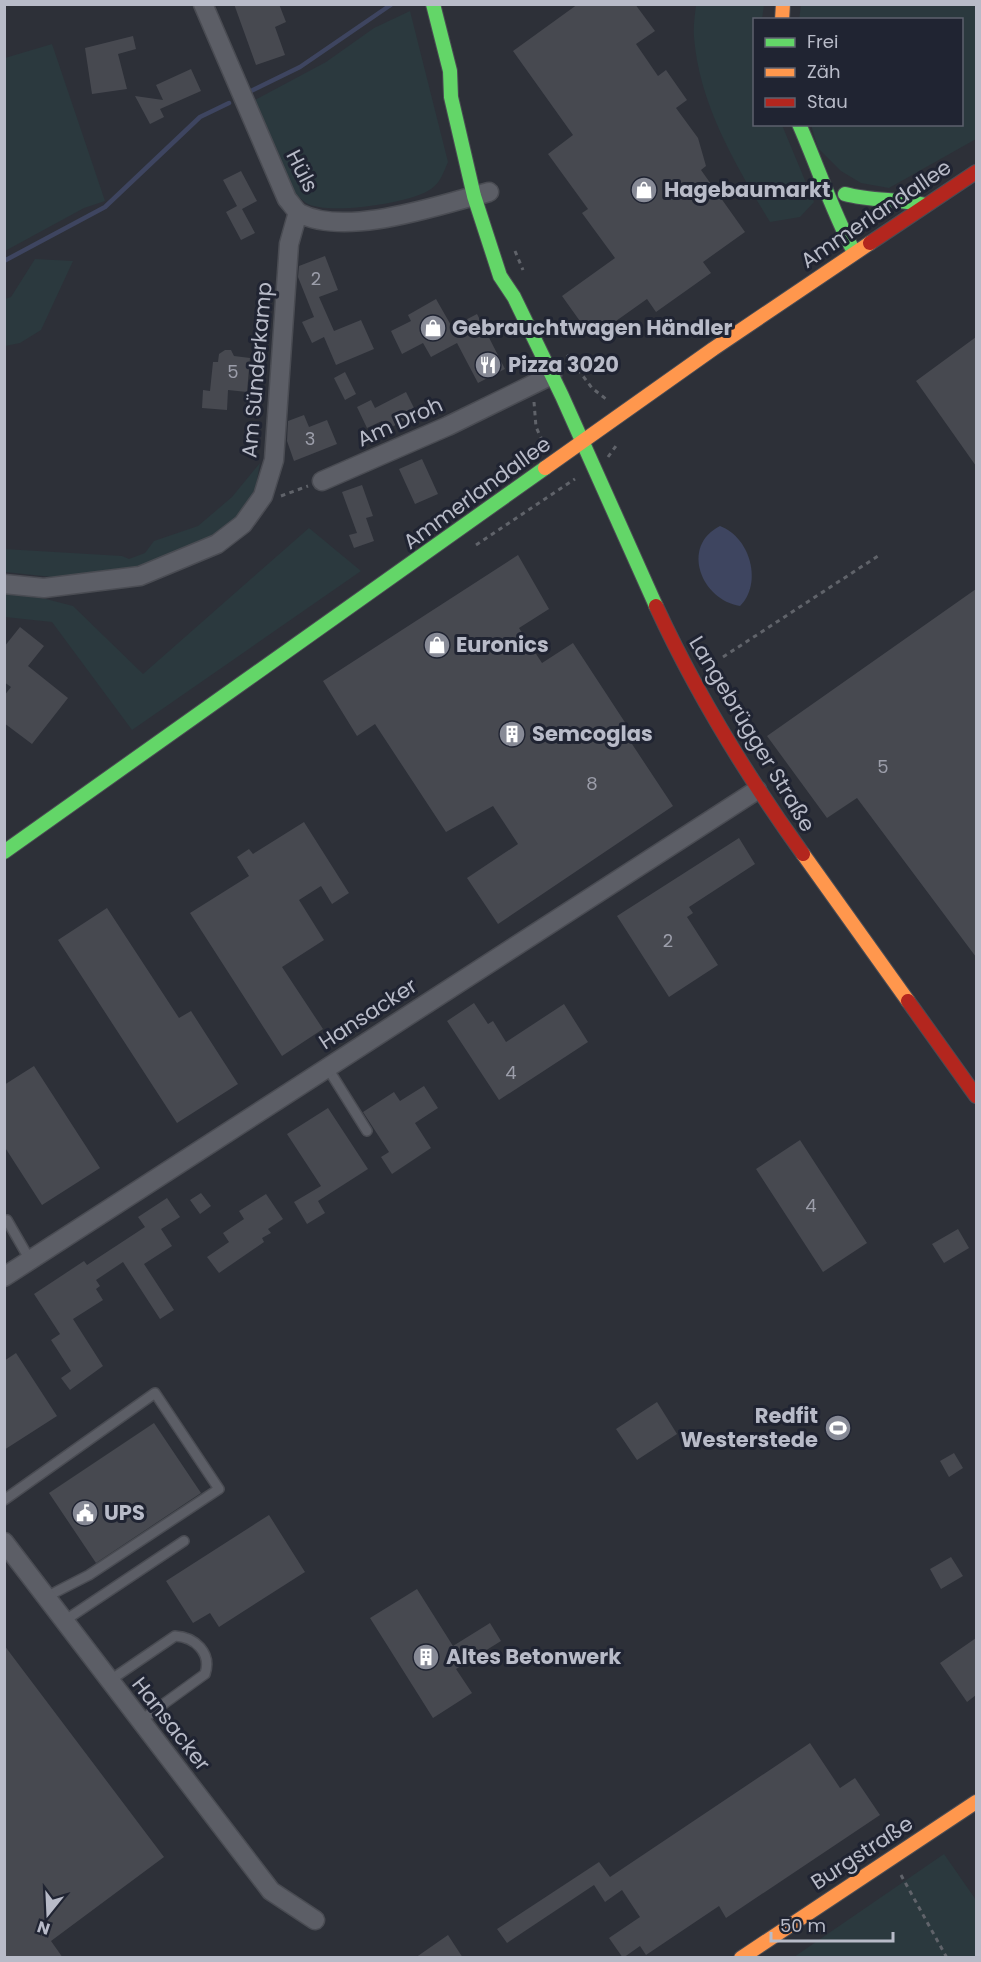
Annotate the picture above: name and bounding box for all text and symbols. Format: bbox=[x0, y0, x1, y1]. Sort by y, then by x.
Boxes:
legend bbox=[753, 18, 963, 126]
text: Frei bbox=[807, 29, 838, 54]
text: Zäh bbox=[807, 59, 840, 84]
text: Stau bbox=[807, 89, 848, 114]
street label: Hüls bbox=[280, 145, 325, 197]
street label: Ammerlandallee bbox=[795, 152, 957, 275]
shop icon: Hagebaumarkt bbox=[629, 175, 659, 205]
place label: Hagebaumarkt bbox=[664, 175, 830, 204]
house number: 2 bbox=[311, 266, 321, 291]
street label: Am Sünderkamp bbox=[234, 281, 279, 459]
shop icon: Gebrauchtwagen Händler bbox=[418, 313, 448, 343]
place label: Gebrauchtwagen Händler bbox=[452, 313, 732, 342]
restaurant icon: Pizza 3020 bbox=[473, 350, 503, 380]
place label: Pizza 3020 bbox=[508, 350, 619, 379]
house number: 5 bbox=[227, 359, 239, 384]
street label: Am Droh bbox=[352, 390, 447, 453]
house number: 3 bbox=[305, 426, 315, 451]
street label: Ammerlandallee bbox=[397, 429, 556, 556]
shop icon: Euronics bbox=[422, 630, 452, 660]
place label: Euronics bbox=[456, 630, 549, 659]
street label: Langebrügger Straße bbox=[682, 630, 822, 837]
building icon: Semcoglas bbox=[497, 719, 527, 749]
place label: Semcoglas bbox=[532, 719, 653, 748]
house number: 5 bbox=[877, 754, 889, 779]
house number: 8 bbox=[586, 771, 598, 796]
house number: 2 bbox=[663, 928, 673, 953]
street label: Hansacker bbox=[313, 971, 423, 1056]
house number: 4 bbox=[505, 1060, 517, 1085]
house number: 4 bbox=[805, 1193, 817, 1218]
place label: Redfit Westerstede bbox=[680, 1401, 818, 1454]
sports icon: Redfit Westerstede bbox=[823, 1413, 853, 1443]
public building icon: UPS bbox=[70, 1498, 100, 1528]
place label: UPS bbox=[104, 1498, 145, 1527]
building icon: Altes Betonwerk bbox=[411, 1642, 441, 1672]
place label: Altes Betonwerk bbox=[446, 1642, 621, 1671]
street label: Hansacker bbox=[126, 1671, 217, 1777]
street label: Burgstraße bbox=[805, 1809, 918, 1896]
north arrow bbox=[18, 1884, 78, 1944]
scale bar bbox=[771, 1905, 892, 1943]
text: 50 m bbox=[780, 1913, 826, 1938]
text: N bbox=[34, 1915, 53, 1941]

